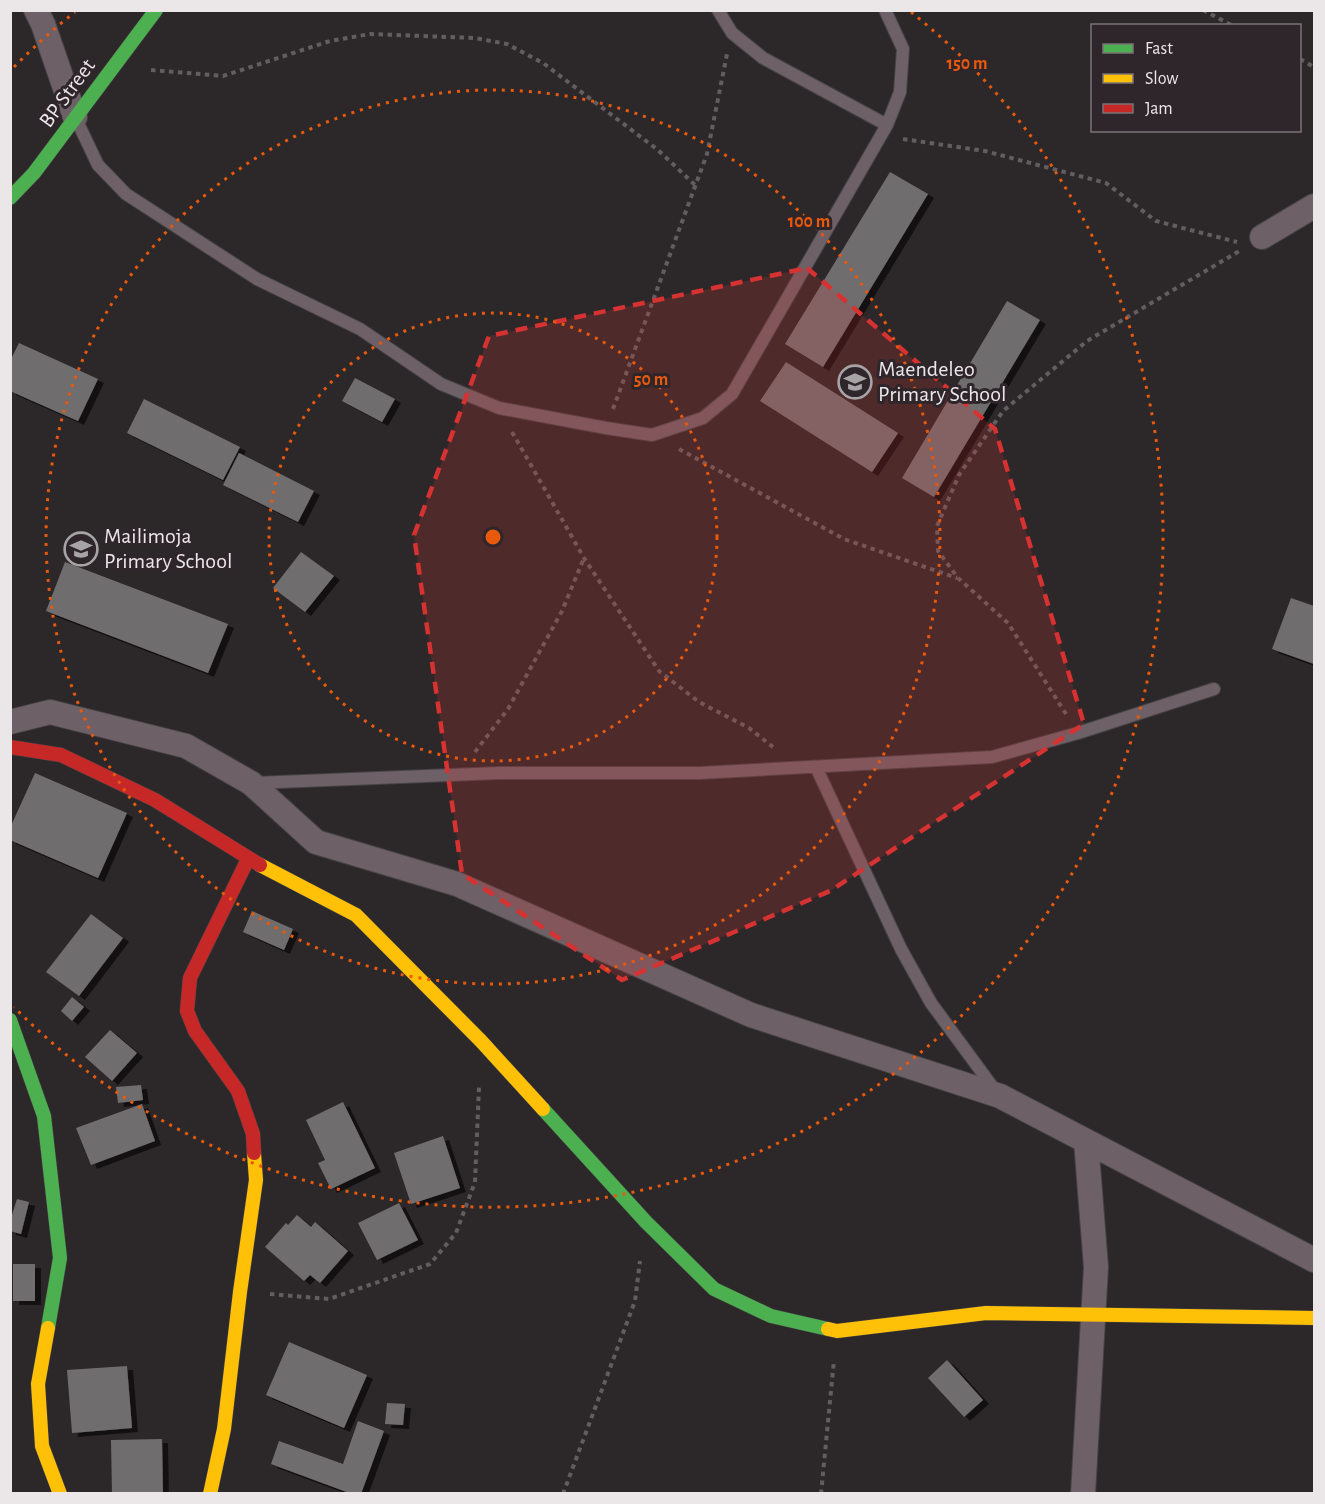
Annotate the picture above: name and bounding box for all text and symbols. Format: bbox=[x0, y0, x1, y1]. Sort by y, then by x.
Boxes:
legend bbox=[1091, 24, 1301, 132]
text: Fast bbox=[1145, 40, 1173, 58]
street label: BP Street bbox=[35, 55, 99, 131]
text: 150 m bbox=[947, 55, 987, 73]
text: Slow bbox=[1145, 70, 1178, 88]
text: Jam bbox=[1145, 100, 1173, 118]
text: 100 m bbox=[788, 213, 830, 231]
place label: Maendeleo Primary School bbox=[878, 358, 1006, 405]
school or university icon: Maendeleo Primary School bbox=[837, 364, 873, 400]
text: 50 m bbox=[634, 371, 668, 389]
place label: Mailimoja Primary School bbox=[104, 525, 232, 572]
centre of rings bbox=[483, 527, 503, 547]
school or university icon: Mailimoja Primary School bbox=[63, 531, 99, 567]

